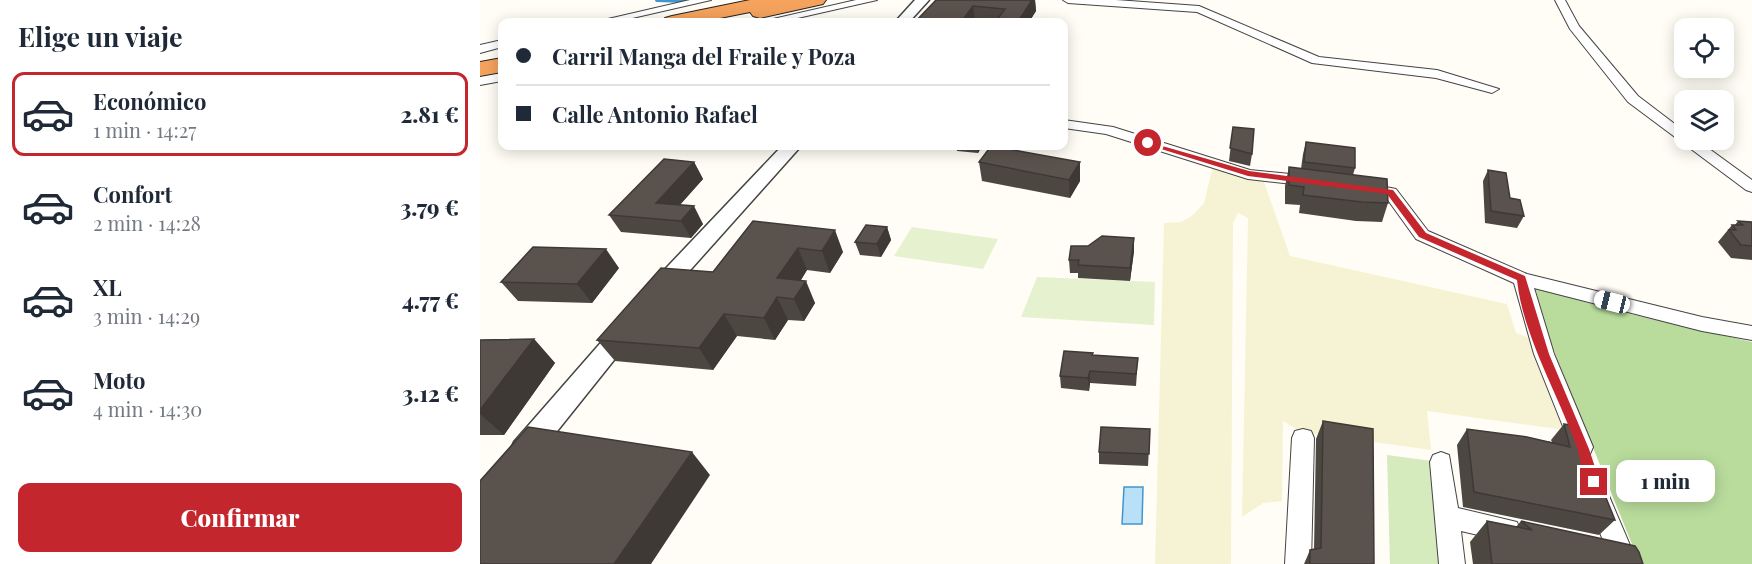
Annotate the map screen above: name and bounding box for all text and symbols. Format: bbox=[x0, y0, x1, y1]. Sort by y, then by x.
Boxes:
text: Elige un viaje bbox=[18, 18, 183, 54]
map controls bbox=[1674, 18, 1734, 150]
button: locate bbox=[1674, 18, 1734, 78]
text: Carril Manga del Fraile y Poza bbox=[552, 41, 856, 71]
text: Económico bbox=[93, 86, 206, 116]
icon: car bbox=[21, 87, 75, 141]
button: layers bbox=[1674, 90, 1734, 150]
text: 2.81 € bbox=[400, 99, 459, 129]
text: Calle Antonio Rafael bbox=[552, 99, 758, 129]
text: 1 min · 14:27 bbox=[93, 116, 196, 143]
route start bbox=[1134, 129, 1161, 156]
text: Confort bbox=[93, 179, 172, 209]
icon: car bbox=[21, 180, 75, 234]
text: 3.79 € bbox=[400, 192, 459, 222]
text: 2 min · 14:28 bbox=[93, 209, 201, 236]
text: XL bbox=[93, 272, 122, 302]
icon: car bbox=[21, 273, 75, 327]
text: 4.77 € bbox=[402, 285, 459, 315]
car bbox=[1592, 289, 1632, 315]
text: 3 min · 14:29 bbox=[93, 302, 200, 329]
text: Moto bbox=[93, 365, 146, 395]
icon: car bbox=[21, 366, 75, 420]
text: 3.12 € bbox=[402, 378, 459, 408]
text: 4 min · 14:30 bbox=[93, 395, 202, 422]
callout: 1 min bbox=[1615, 461, 1714, 503]
text: 1 min bbox=[1641, 467, 1690, 494]
route end bbox=[1580, 468, 1607, 495]
button: Confirmar bbox=[18, 483, 462, 552]

